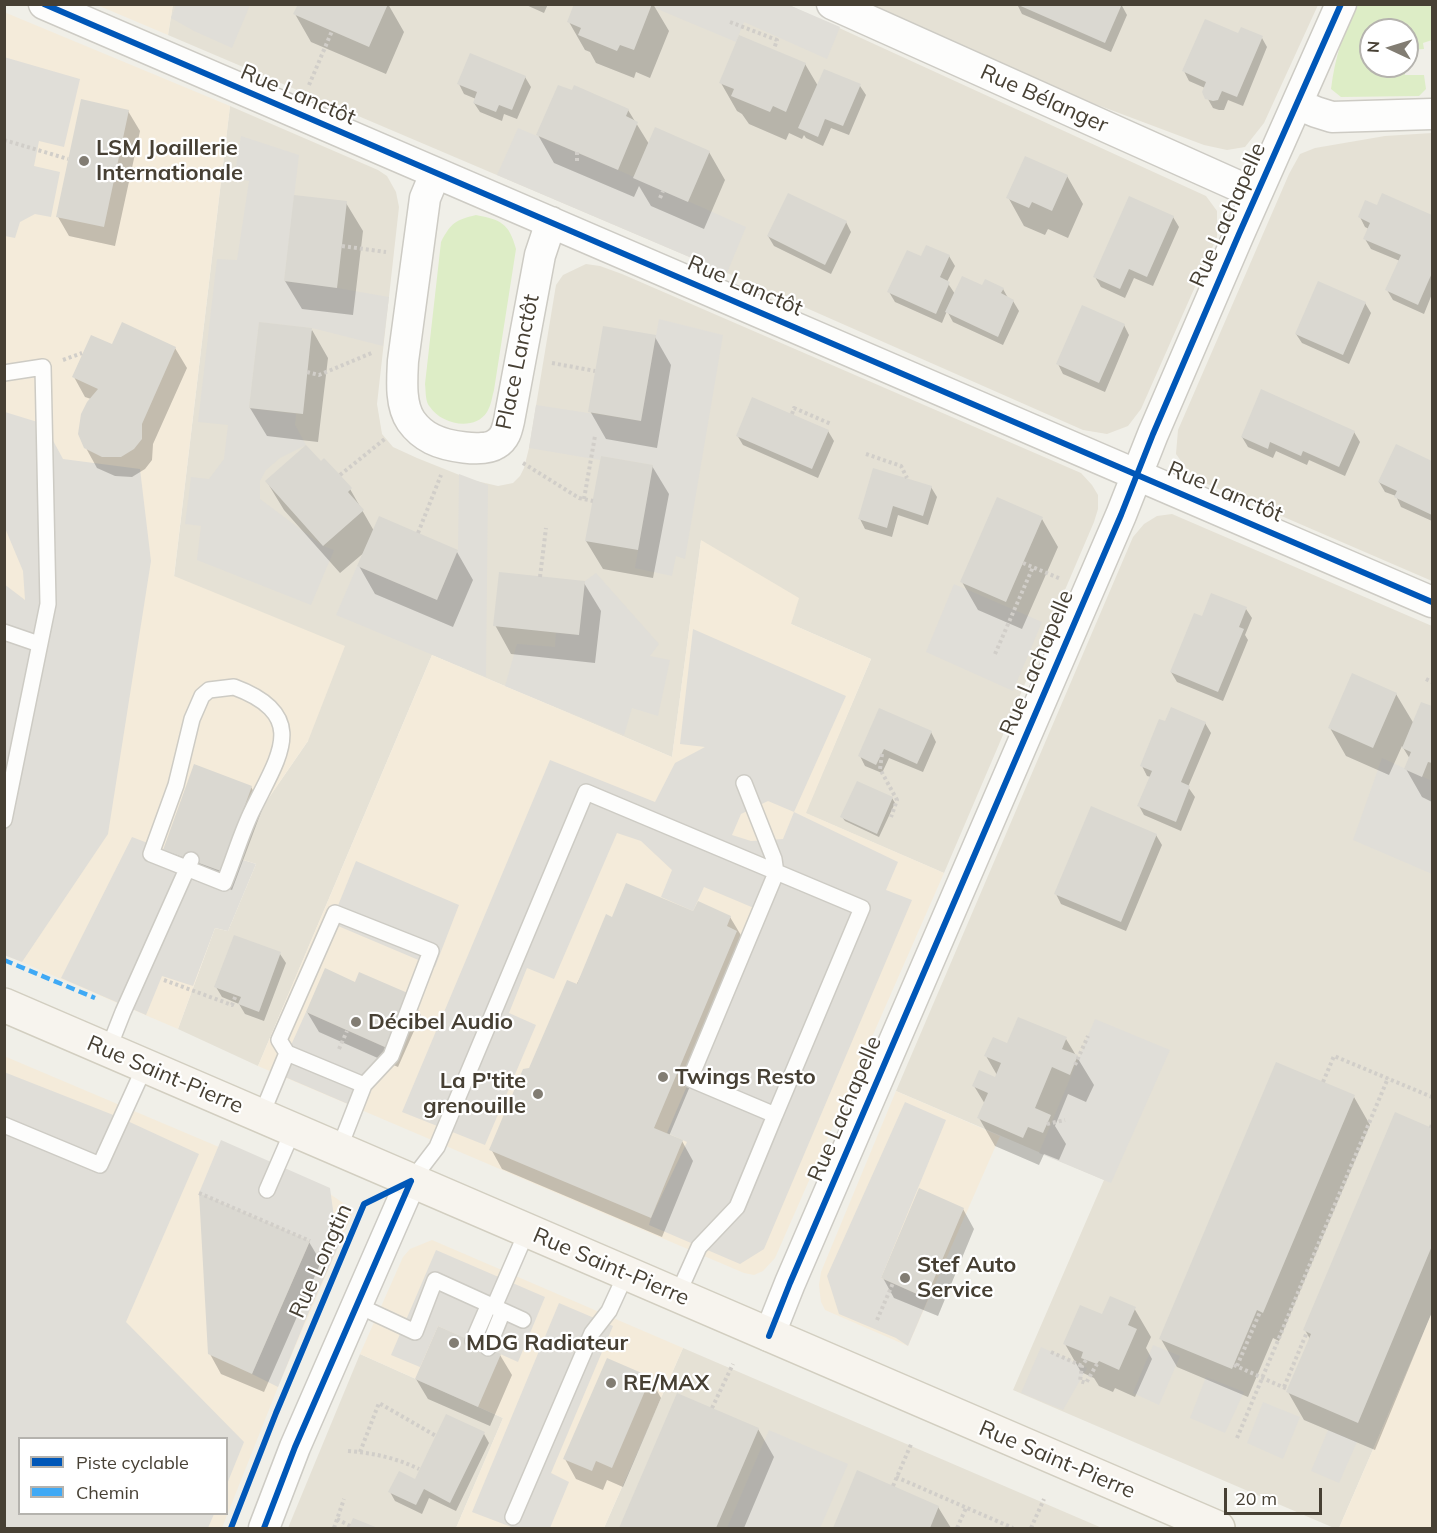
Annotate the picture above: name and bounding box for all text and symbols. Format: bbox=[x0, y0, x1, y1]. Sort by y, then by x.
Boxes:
north arrow bbox=[1359, 18, 1419, 78]
text: N bbox=[1363, 40, 1383, 54]
street label: Rue Lanctôt bbox=[237, 59, 359, 131]
street label: Rue Bélanger bbox=[976, 59, 1112, 139]
place label: LSM Joaillerie Internationale bbox=[96, 135, 243, 186]
street label: Rue Lachapelle bbox=[1184, 139, 1272, 291]
marker: LSM Joaillerie Internationale bbox=[77, 154, 91, 168]
street label: Rue Lanctôt bbox=[684, 250, 806, 322]
street label: Place Lanctôt bbox=[491, 292, 545, 432]
street label: Rue Lanctôt bbox=[1164, 456, 1286, 528]
street label: Rue Lachapelle bbox=[994, 586, 1080, 740]
place label: Décibel Audio bbox=[368, 1009, 513, 1035]
marker: Décibel Audio bbox=[349, 1015, 363, 1029]
street label: Rue Saint-Pierre bbox=[83, 1030, 247, 1120]
street label: Rue Lachapelle bbox=[802, 1032, 888, 1186]
place label: Twings Resto bbox=[675, 1064, 816, 1090]
place label: La P'tite grenouille bbox=[423, 1068, 526, 1120]
marker: Twings Resto bbox=[656, 1070, 670, 1084]
marker: La P'tite grenouille bbox=[531, 1087, 545, 1101]
street label: Rue Longtin bbox=[284, 1200, 358, 1322]
street label: Rue Saint-Pierre bbox=[529, 1222, 693, 1312]
place label: Stef Auto Service bbox=[917, 1252, 1016, 1304]
marker: Stef Auto Service bbox=[898, 1271, 912, 1285]
place label: MDG Radiateur bbox=[466, 1330, 628, 1356]
marker: MDG Radiateur bbox=[447, 1336, 461, 1350]
place label: RE/MAX bbox=[623, 1370, 709, 1396]
marker: RE/MAX bbox=[604, 1376, 618, 1390]
street label: Rue Saint-Pierre bbox=[975, 1415, 1139, 1505]
legend bbox=[18, 1437, 228, 1515]
text: Piste cyclable bbox=[76, 1451, 189, 1474]
scale bar bbox=[1227, 1476, 1324, 1514]
text: Chemin bbox=[76, 1481, 139, 1504]
text: 20 m bbox=[1235, 1487, 1277, 1510]

